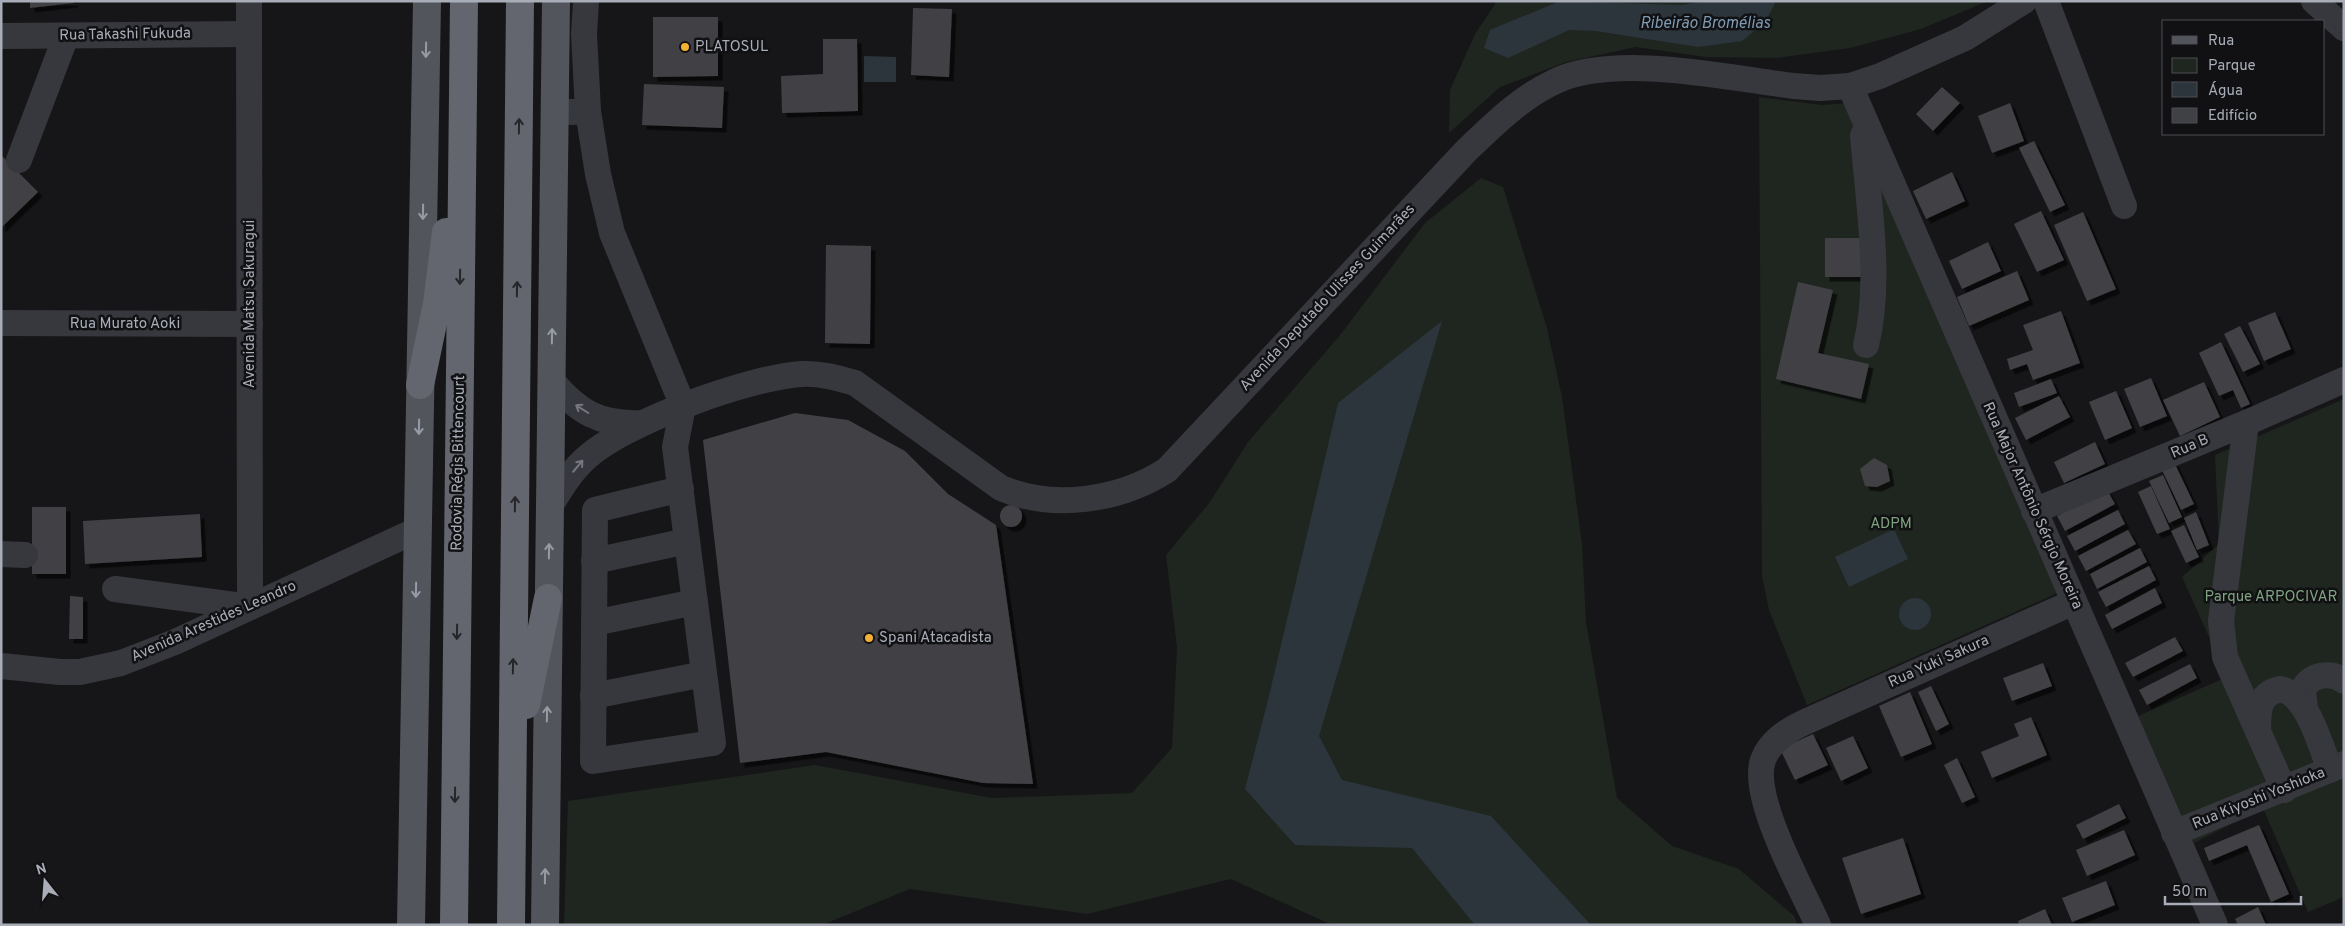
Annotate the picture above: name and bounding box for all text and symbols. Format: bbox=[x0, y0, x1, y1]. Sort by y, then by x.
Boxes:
water label: Ribeirão Bromélias bbox=[1640, 14, 1771, 34]
legend bbox=[2162, 20, 2325, 135]
street label: Rua Takashi Fukuda bbox=[59, 24, 191, 46]
text: Rua bbox=[2208, 32, 2234, 51]
place label: PLATOSUL bbox=[695, 38, 768, 57]
marker: PLATOSUL bbox=[679, 41, 691, 53]
one-way arrow bbox=[421, 42, 430, 58]
text: Parque bbox=[2208, 57, 2256, 76]
text: Água bbox=[2208, 81, 2243, 101]
text: Edifício bbox=[2208, 107, 2257, 126]
one-way arrow bbox=[514, 118, 524, 134]
street label: Avenida Deputado Ulisses Guimarães bbox=[1236, 201, 1420, 395]
one-way arrow bbox=[418, 204, 427, 220]
street label: Avenida Matsu Sakuragui bbox=[241, 220, 260, 388]
one-way arrow bbox=[455, 269, 465, 285]
one-way arrow bbox=[512, 281, 522, 297]
street label: Rua Murato Aoki bbox=[70, 315, 180, 334]
one-way arrow bbox=[547, 328, 557, 344]
street label: Rodovia Régis Bittencourt bbox=[448, 375, 470, 551]
street label: Rua Major Antônio Sérgio Moreira bbox=[1978, 400, 2086, 612]
one-way arrow bbox=[576, 404, 590, 414]
one-way arrow bbox=[414, 419, 424, 435]
street label: Rua B bbox=[2168, 431, 2212, 463]
one-way arrow bbox=[573, 460, 584, 473]
one-way arrow bbox=[510, 496, 520, 512]
park label: ADPM bbox=[1870, 515, 1912, 534]
one-way arrow bbox=[544, 543, 554, 560]
street label: Avenida Arestides Leandro bbox=[129, 577, 299, 667]
one-way arrow bbox=[411, 582, 421, 598]
park label: Parque ARPOCIVAR bbox=[2205, 588, 2337, 607]
one-way arrow bbox=[452, 624, 462, 640]
place label: Spani Atacadista bbox=[879, 629, 992, 648]
street label: Rua Yuki Sakura bbox=[1886, 631, 1992, 693]
marker: Spani Atacadista bbox=[863, 632, 875, 644]
one-way arrow bbox=[509, 658, 518, 674]
one-way arrow bbox=[542, 706, 552, 722]
street label: Rua Kiyoshi Yoshioka bbox=[2190, 764, 2328, 834]
one-way arrow bbox=[450, 786, 460, 803]
north arrow bbox=[20, 856, 70, 906]
text: N bbox=[34, 860, 49, 880]
one-way arrow bbox=[540, 868, 550, 884]
scale bar bbox=[2165, 874, 2301, 906]
text: 50 m bbox=[2172, 883, 2207, 902]

